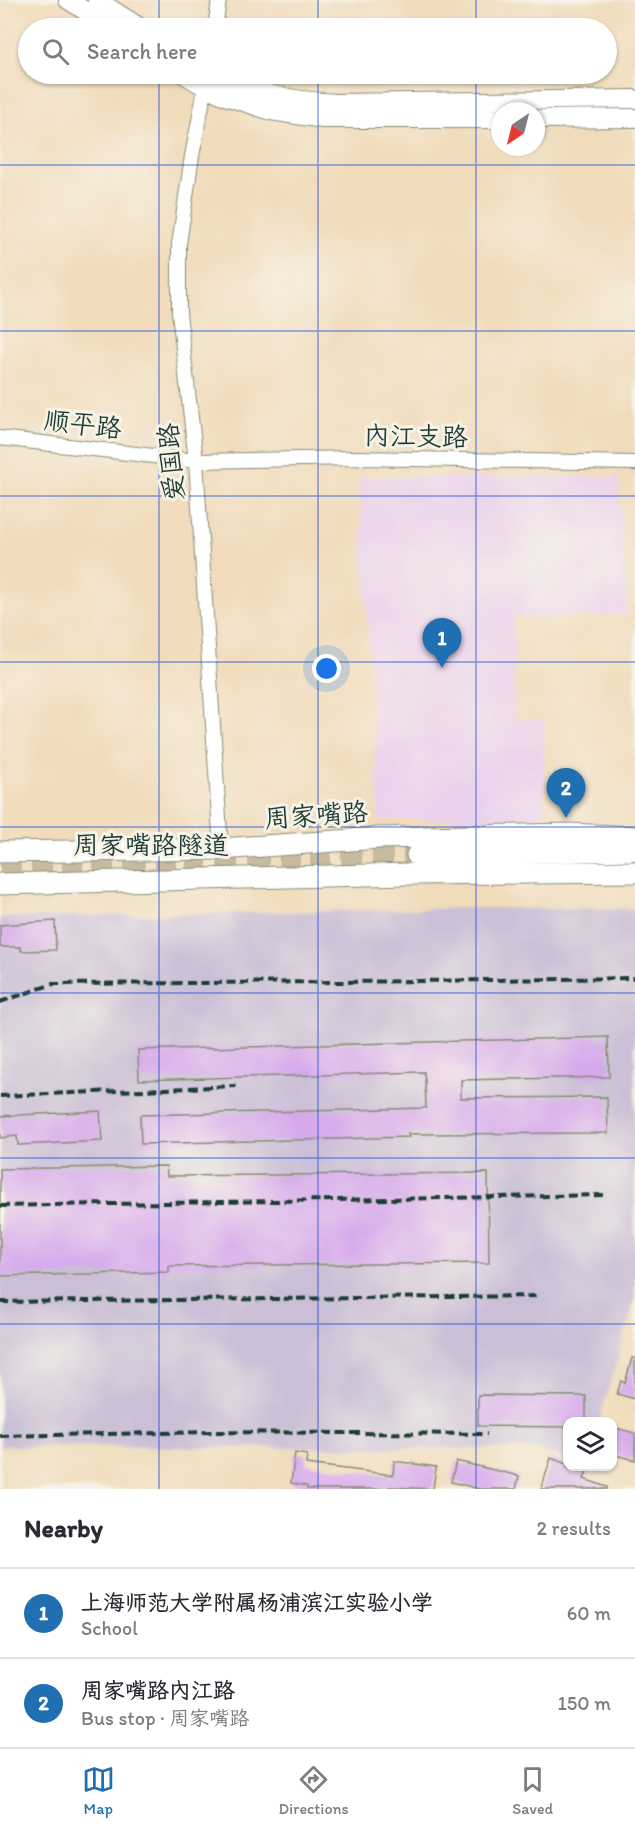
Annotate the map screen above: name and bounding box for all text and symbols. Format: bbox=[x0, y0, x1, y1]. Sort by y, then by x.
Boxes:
search box bbox=[18, 18, 617, 84]
icon: search bbox=[39, 35, 72, 68]
text: Search here bbox=[87, 38, 197, 65]
north arrow bbox=[491, 102, 545, 156]
street label: 顺平路 bbox=[42, 403, 124, 445]
street label: 内江支路 bbox=[364, 419, 468, 453]
street label: 爱国路 bbox=[152, 422, 190, 502]
pin: 1 bbox=[422, 618, 462, 668]
your location bbox=[312, 654, 341, 683]
pin: 2 bbox=[546, 768, 586, 818]
street label: 周家嘴路 bbox=[263, 795, 369, 835]
street label: 周家嘴路隧道 bbox=[73, 829, 229, 861]
map controls bbox=[563, 1417, 617, 1471]
button: layers bbox=[563, 1417, 617, 1471]
text: Nearby bbox=[24, 1512, 103, 1544]
text: 2 results bbox=[537, 1516, 611, 1540]
text: 上海师范大学附属杨浦滨江实验小学 bbox=[81, 1589, 433, 1616]
text: 1 bbox=[39, 1601, 48, 1625]
text: 60 m bbox=[567, 1601, 611, 1625]
text: School bbox=[81, 1616, 138, 1640]
text: 周家嘴路内江路 bbox=[81, 1677, 235, 1704]
text: 2 bbox=[38, 1691, 49, 1715]
text: 150 m bbox=[558, 1691, 611, 1715]
text: Bus stop · 周家嘴路 bbox=[81, 1706, 249, 1730]
tab: Map bbox=[82, 1763, 115, 1818]
tab: Directions bbox=[278, 1763, 349, 1818]
tab: Saved bbox=[512, 1763, 553, 1818]

